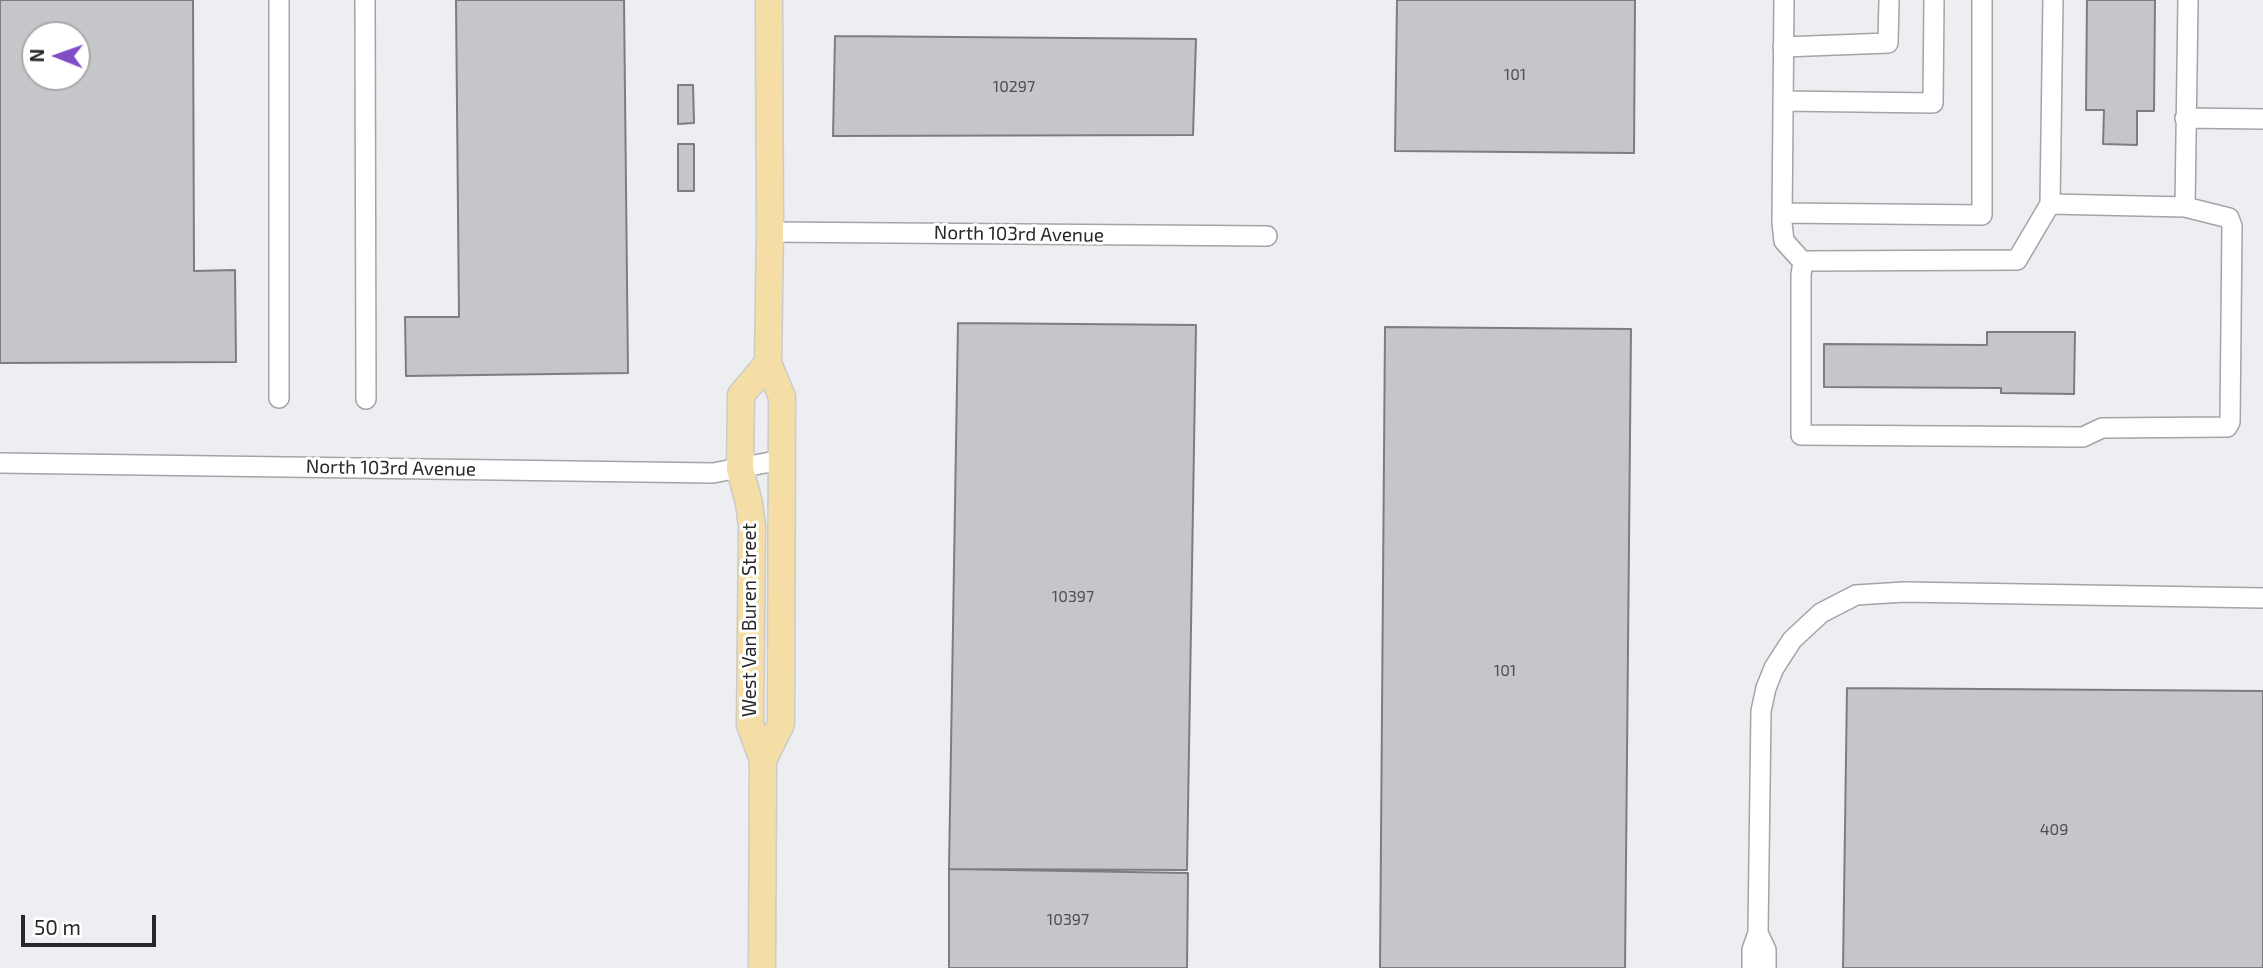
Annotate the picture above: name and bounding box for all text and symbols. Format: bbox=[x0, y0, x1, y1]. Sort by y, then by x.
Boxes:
north arrow bbox=[21, 21, 91, 91]
text: N bbox=[25, 49, 48, 63]
house number: 101 bbox=[1504, 65, 1526, 85]
house number: 10297 bbox=[993, 77, 1035, 97]
street label: North 103rd Avenue bbox=[934, 221, 1104, 247]
street label: North 103rd Avenue bbox=[306, 455, 476, 481]
street label: West Van Buren Street bbox=[739, 523, 761, 717]
house number: 10397 bbox=[1052, 587, 1094, 607]
house number: 101 bbox=[1494, 661, 1516, 681]
house number: 409 bbox=[2040, 820, 2068, 840]
scale bar bbox=[24, 902, 159, 946]
house number: 10397 bbox=[1047, 910, 1089, 930]
text: 50 m bbox=[34, 914, 81, 939]

